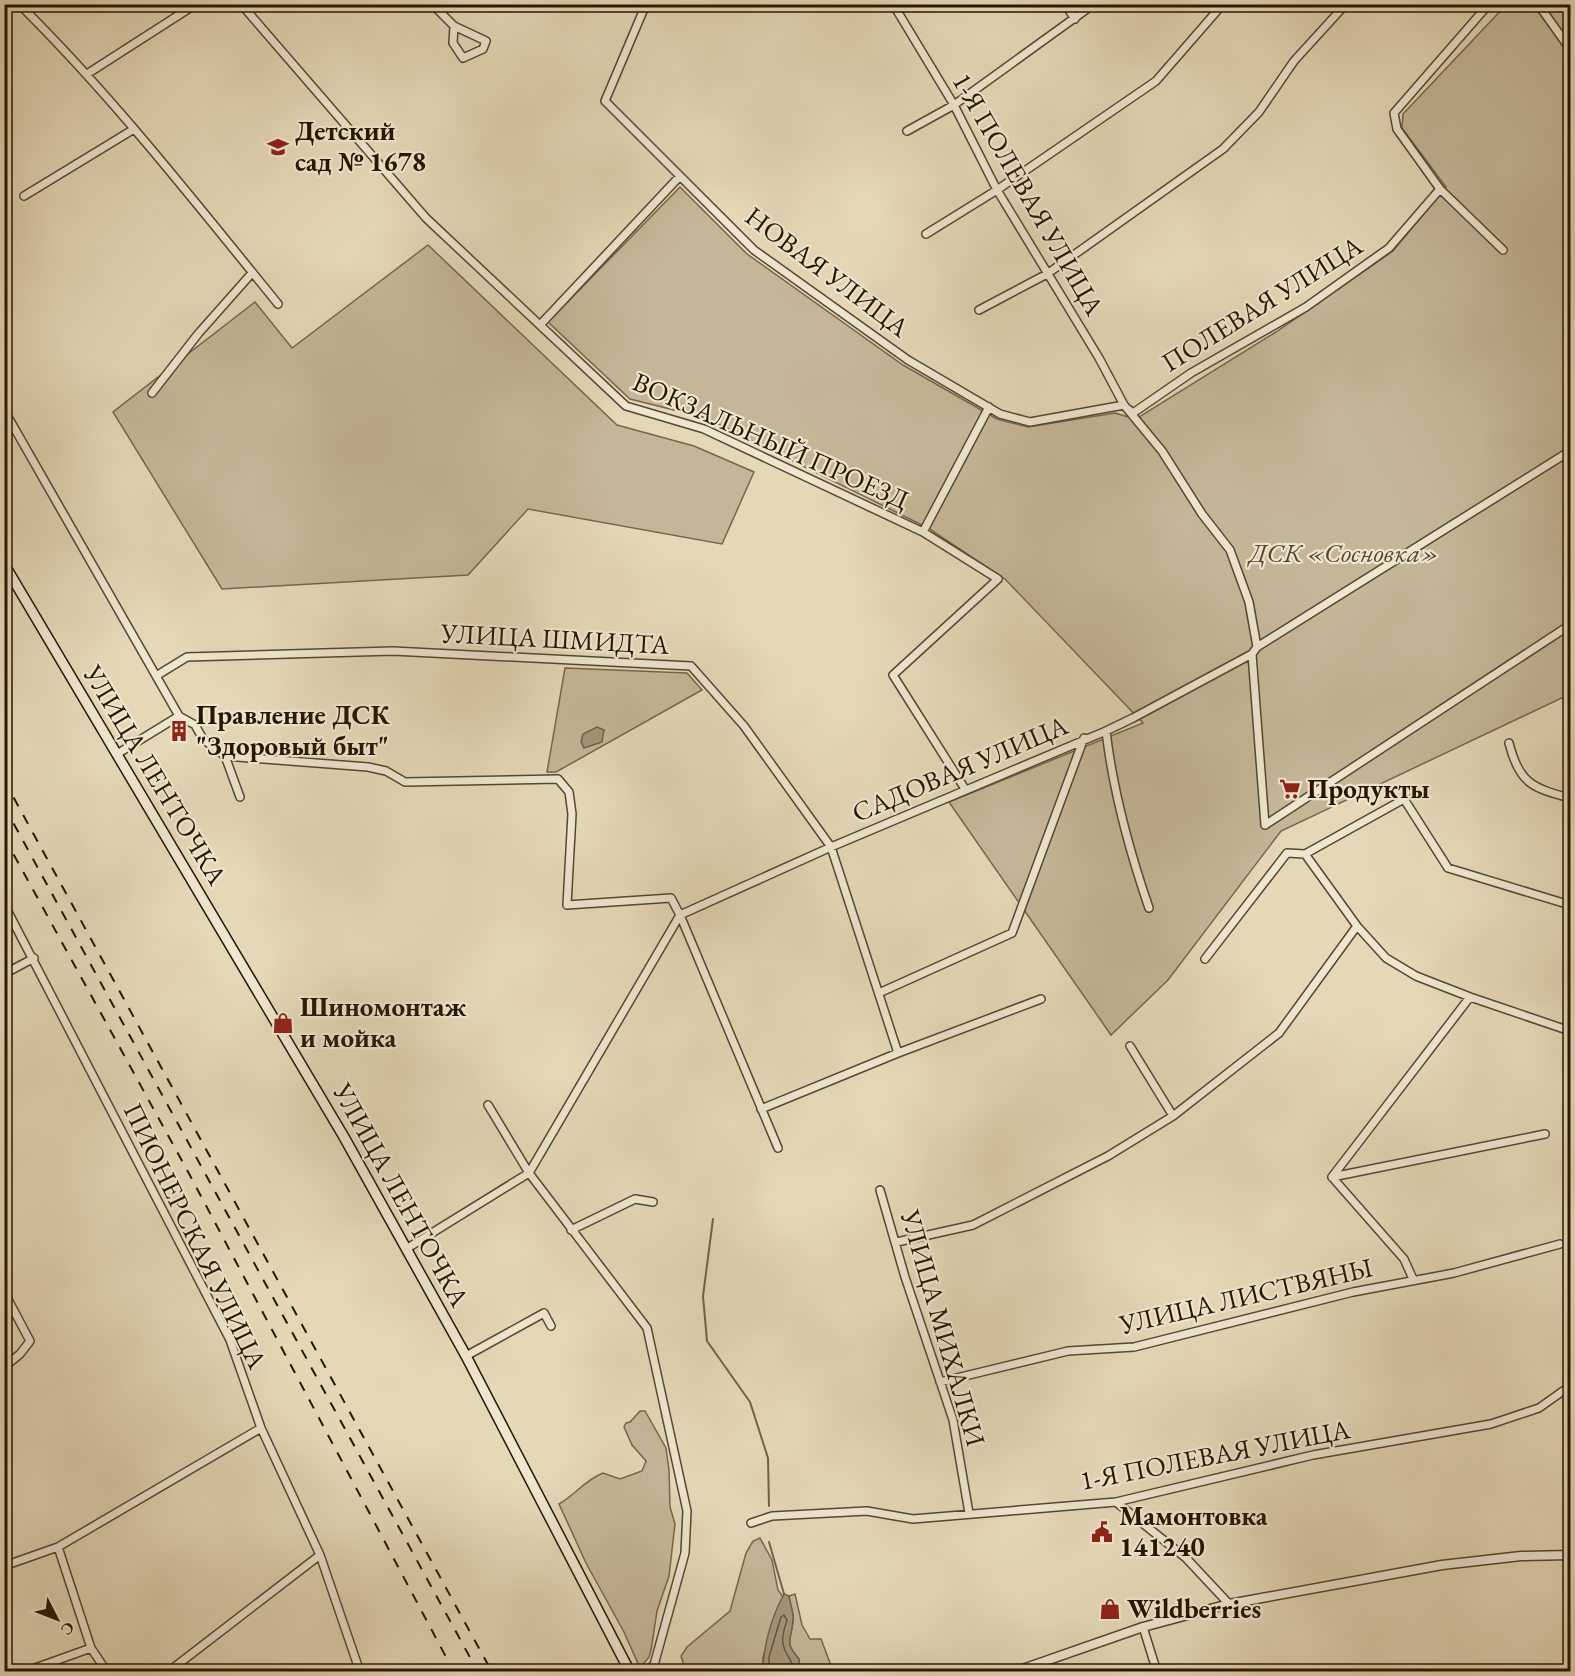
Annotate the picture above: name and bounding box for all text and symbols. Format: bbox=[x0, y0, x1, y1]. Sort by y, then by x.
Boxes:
street label: 1-Я ПОЛЕВАЯ УЛИЦА bbox=[945, 66, 1112, 322]
place label: Детский сад № 1678 bbox=[295, 113, 426, 179]
school or university icon: Детский сад № 1678 bbox=[266, 135, 290, 159]
street label: НОВАЯ УЛИЦА bbox=[738, 199, 916, 345]
street label: ПОЛЕВАЯ УЛИЦА bbox=[1155, 227, 1369, 380]
street label: ВОКЗАЛЬНЫЙ ПРОЕЗД bbox=[628, 364, 915, 517]
park label: ДСК «Сосновка» bbox=[1247, 535, 1439, 570]
street label: УЛИЦА ШМИДТА bbox=[439, 615, 670, 662]
street label: УЛИЦА ЛЕНТОЧКА bbox=[75, 657, 235, 891]
place label: Правление ДСК "Здоровый быт" bbox=[196, 697, 391, 763]
street label: САДОВАЯ УЛИЦА bbox=[846, 707, 1073, 830]
building icon: Правление ДСК "Здоровый быт" bbox=[167, 719, 191, 743]
place label: Продукты bbox=[1307, 771, 1430, 806]
supermarket icon: Продукты bbox=[1278, 777, 1302, 801]
place label: Шиномонтаж и мойка bbox=[300, 989, 467, 1055]
shop icon: Шиномонтаж и мойка bbox=[271, 1011, 295, 1035]
street label: УЛИЦА ЛЕНТОЧКА bbox=[325, 1076, 478, 1313]
street label: ПИОНЕРСКАЯ УЛИЦА bbox=[116, 1097, 275, 1375]
street label: УЛИЦА МИХАЛКИ bbox=[893, 1205, 994, 1450]
street label: УЛИЦА ЛИСТВЯНЫ bbox=[1115, 1249, 1376, 1342]
street label: 1-Я ПОЛЕВАЯ УЛИЦА bbox=[1077, 1411, 1353, 1498]
place label: Мамонтовка 141240 bbox=[1119, 1498, 1268, 1564]
public building icon: Мамонтовка 141240 bbox=[1090, 1520, 1114, 1544]
north arrow bbox=[27, 1589, 87, 1649]
place label: Wildberries bbox=[1127, 1591, 1261, 1626]
shop icon: Wildberries bbox=[1098, 1597, 1122, 1621]
text: С bbox=[56, 1617, 79, 1640]

